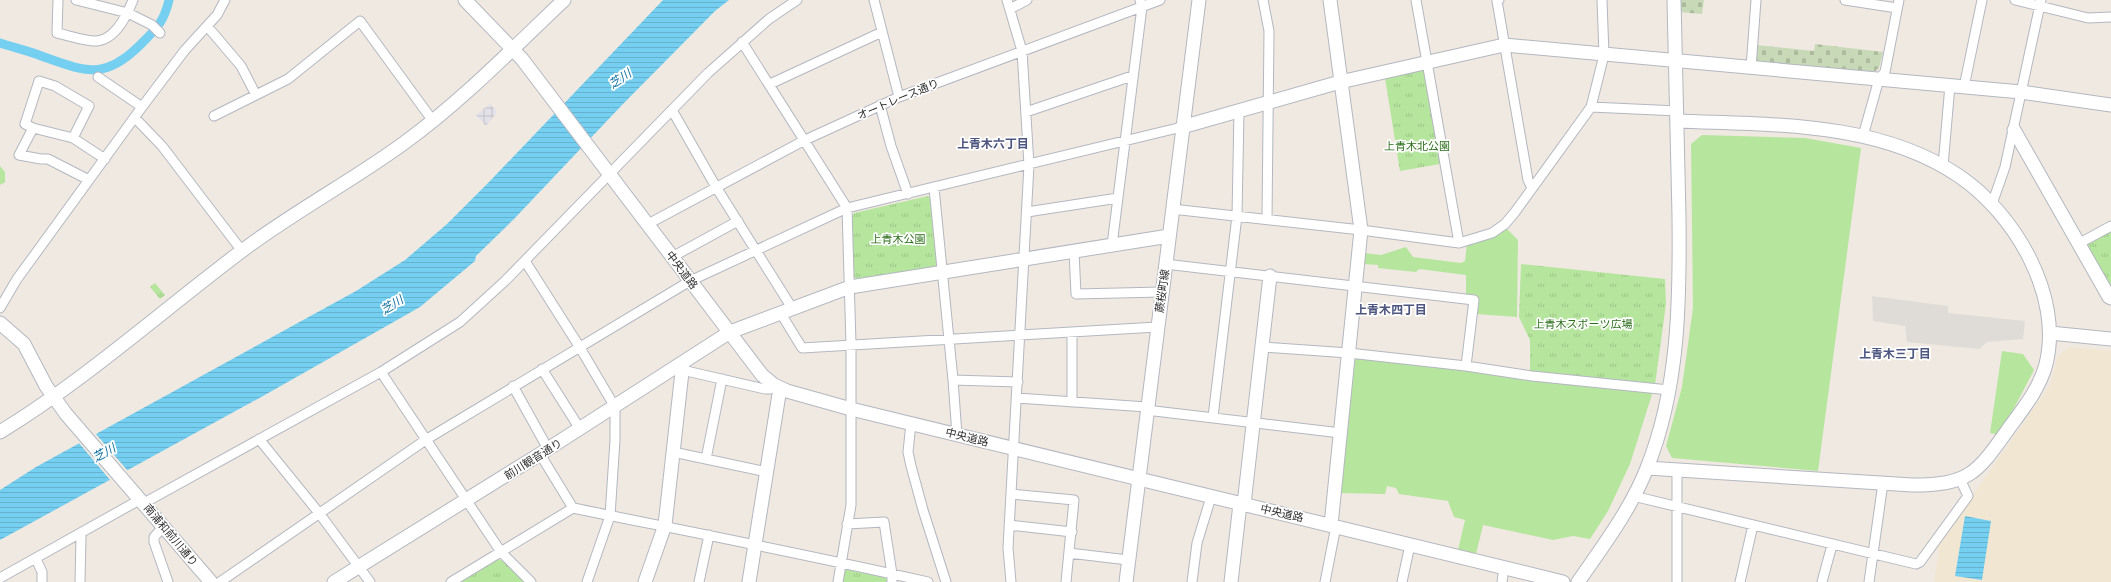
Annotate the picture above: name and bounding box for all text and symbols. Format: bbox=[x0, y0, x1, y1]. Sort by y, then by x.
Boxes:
water label: 芝川 bbox=[606, 65, 636, 92]
street label: オートレース通り bbox=[855, 76, 941, 122]
district label: 上青木六丁目 bbox=[957, 137, 1029, 151]
park label: 上青木北公園 bbox=[1384, 140, 1450, 152]
park label: 上青木公園 bbox=[871, 233, 926, 245]
street label: 中央道路 bbox=[664, 249, 700, 291]
street label: 蕨桜町線 bbox=[1153, 268, 1171, 314]
water label: 芝川 bbox=[378, 292, 408, 317]
district label: 上青木四丁目 bbox=[1355, 303, 1427, 317]
park label: 上青木スポーツ広場 bbox=[1534, 318, 1632, 330]
district label: 上青木三丁目 bbox=[1859, 347, 1931, 361]
street label: 中央道路 bbox=[944, 426, 990, 448]
street label: 前川観音通り bbox=[502, 436, 564, 482]
water label: 芝川 bbox=[90, 440, 120, 465]
street label: 南浦和前川通り bbox=[142, 502, 200, 568]
street label: 中央道路 bbox=[1259, 502, 1305, 524]

